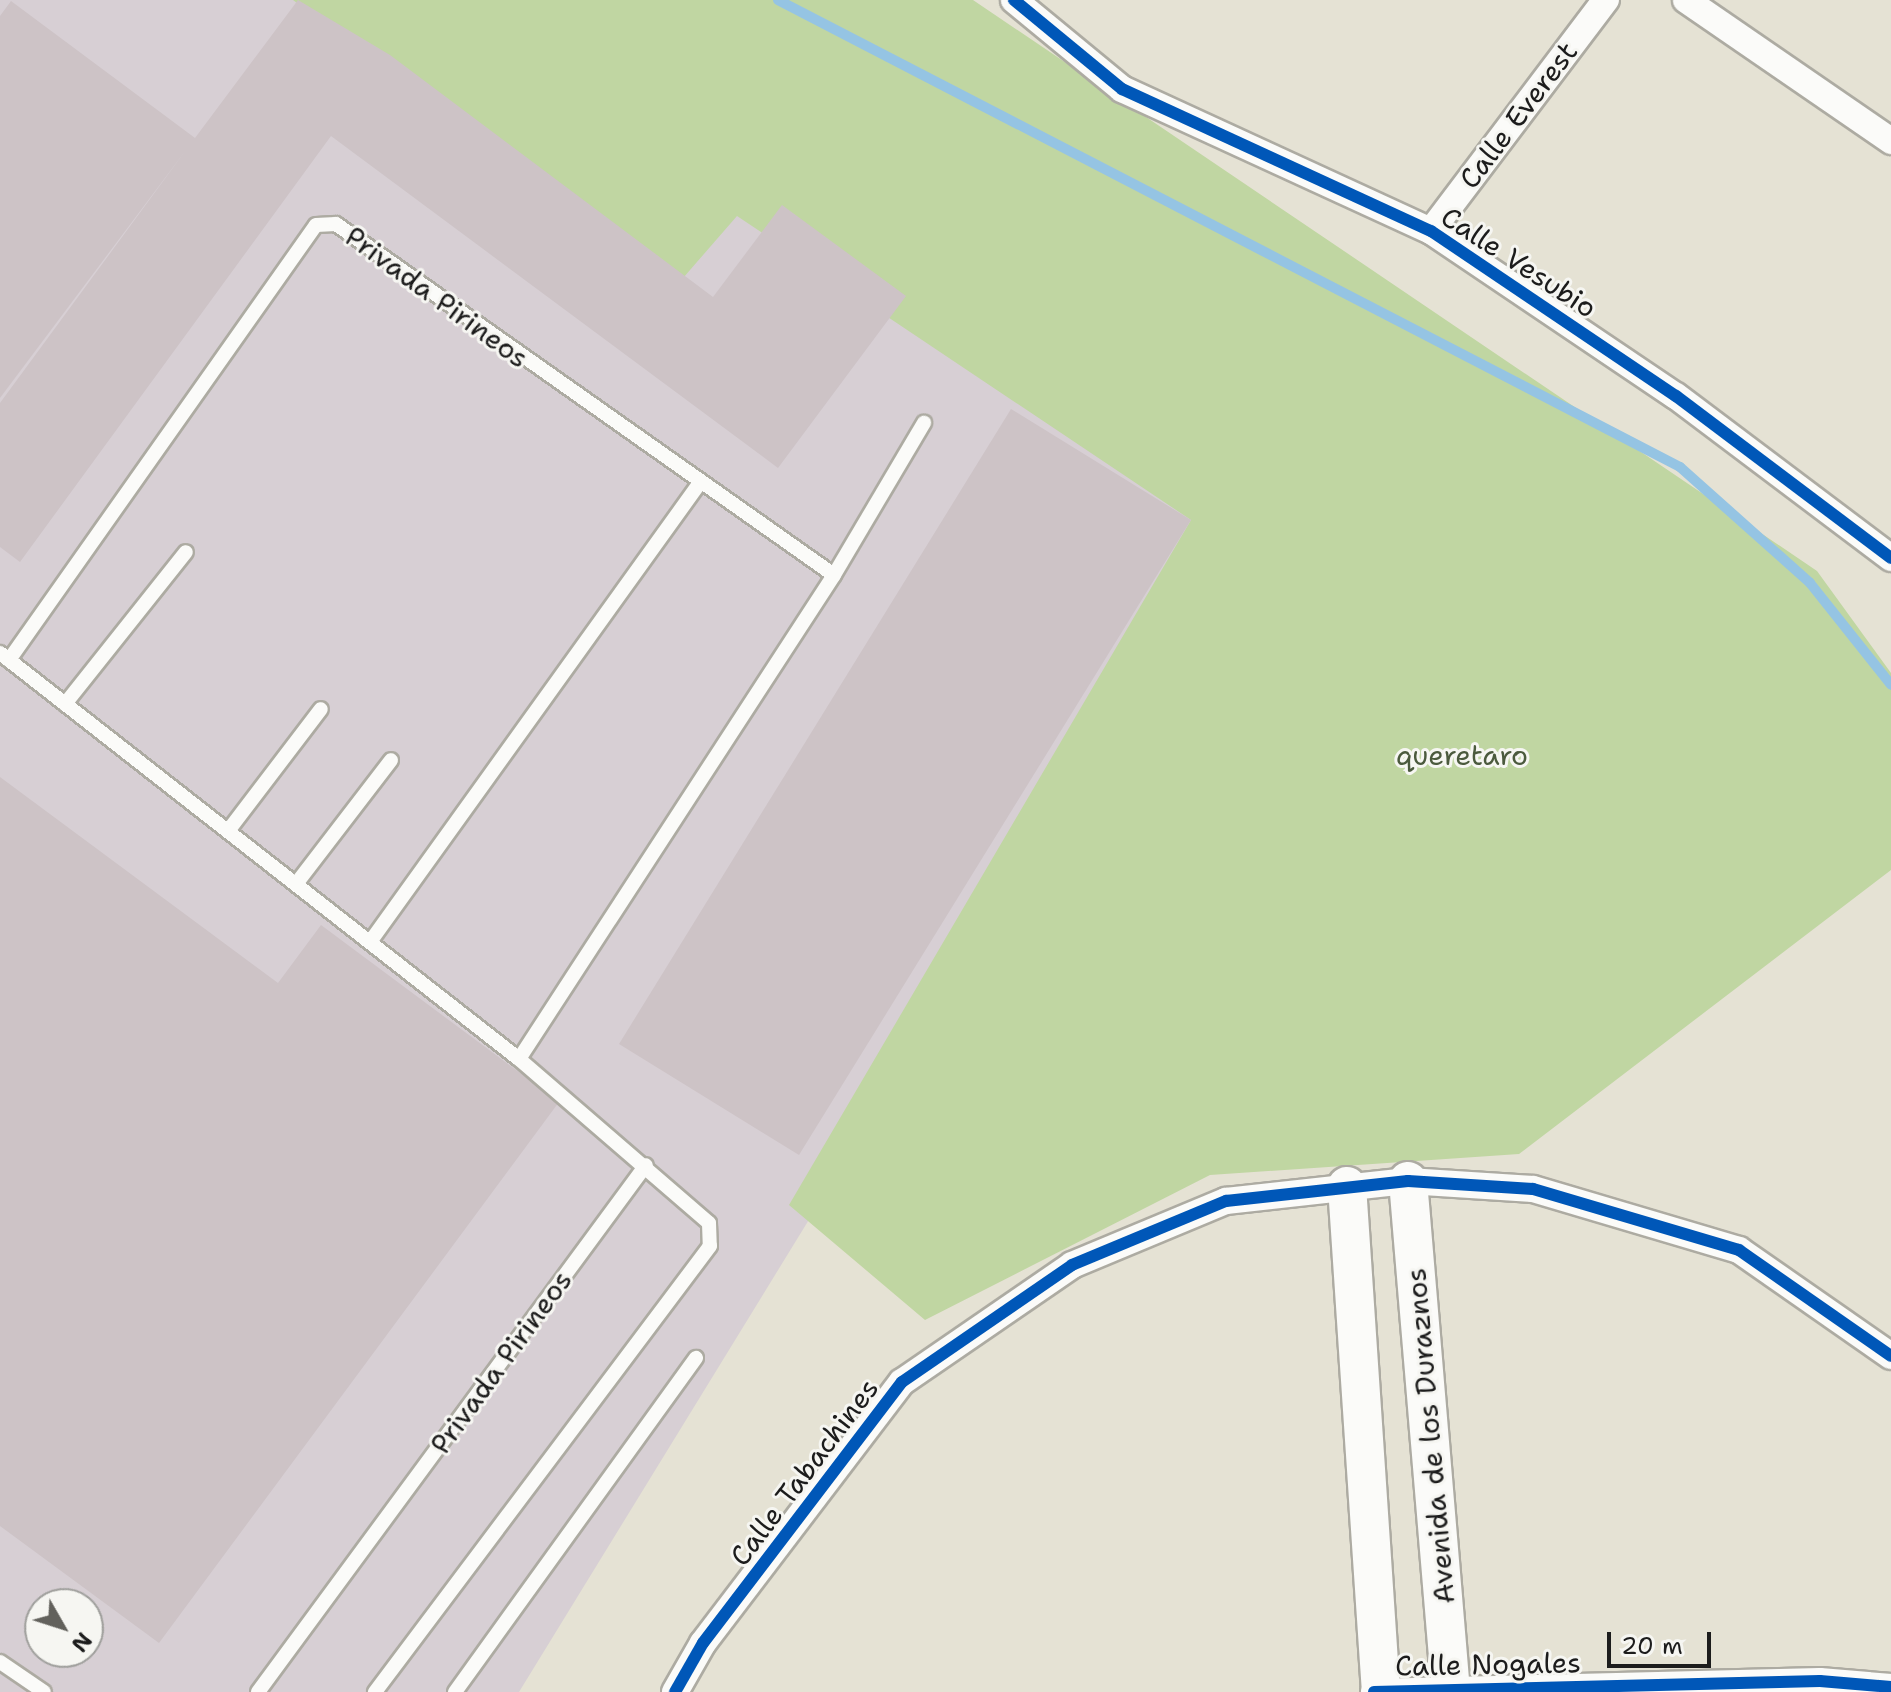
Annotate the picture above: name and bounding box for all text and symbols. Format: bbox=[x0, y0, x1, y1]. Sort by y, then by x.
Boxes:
street label: Calle Everest bbox=[1452, 35, 1584, 195]
street label: Calle Vesubio bbox=[1435, 199, 1603, 325]
street label: Privada Pirineos bbox=[339, 219, 535, 375]
park label: queretaro bbox=[1396, 738, 1528, 772]
street label: Privada Pirineos bbox=[423, 1264, 579, 1460]
street label: Avenida de los Duraznos bbox=[1399, 1267, 1461, 1605]
street label: Calle Tabachines bbox=[723, 1372, 885, 1572]
north arrow bbox=[24, 1588, 104, 1668]
scale bar bbox=[1611, 1616, 1715, 1666]
text: N bbox=[65, 1626, 98, 1658]
text: 20 m bbox=[1621, 1630, 1683, 1662]
street label: Calle Nogales bbox=[1395, 1646, 1581, 1682]

